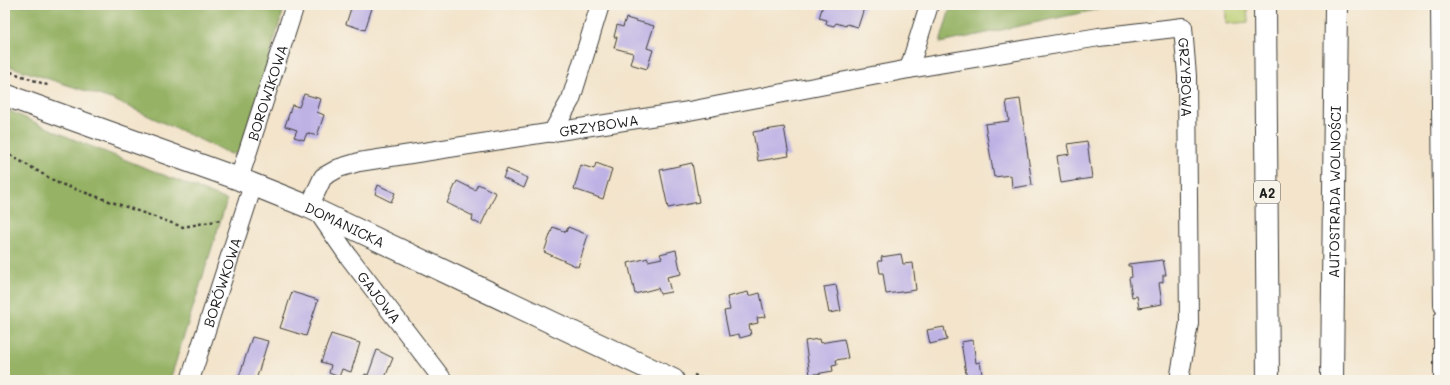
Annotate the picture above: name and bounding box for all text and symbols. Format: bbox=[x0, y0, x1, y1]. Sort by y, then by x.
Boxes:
street label: GRZYBOWA bbox=[1174, 37, 1197, 117]
street label: BOROWIKOWA bbox=[243, 42, 291, 143]
street label: AUTOSTRADA WOLNOŚCI bbox=[1324, 106, 1344, 278]
street label: GRZYBOWA bbox=[558, 109, 640, 140]
road number: A2 bbox=[1254, 181, 1280, 203]
street label: DOMANICKA bbox=[302, 197, 388, 251]
street label: BORÓWKOWA bbox=[198, 235, 245, 329]
street label: GAJOWA bbox=[354, 267, 406, 327]

